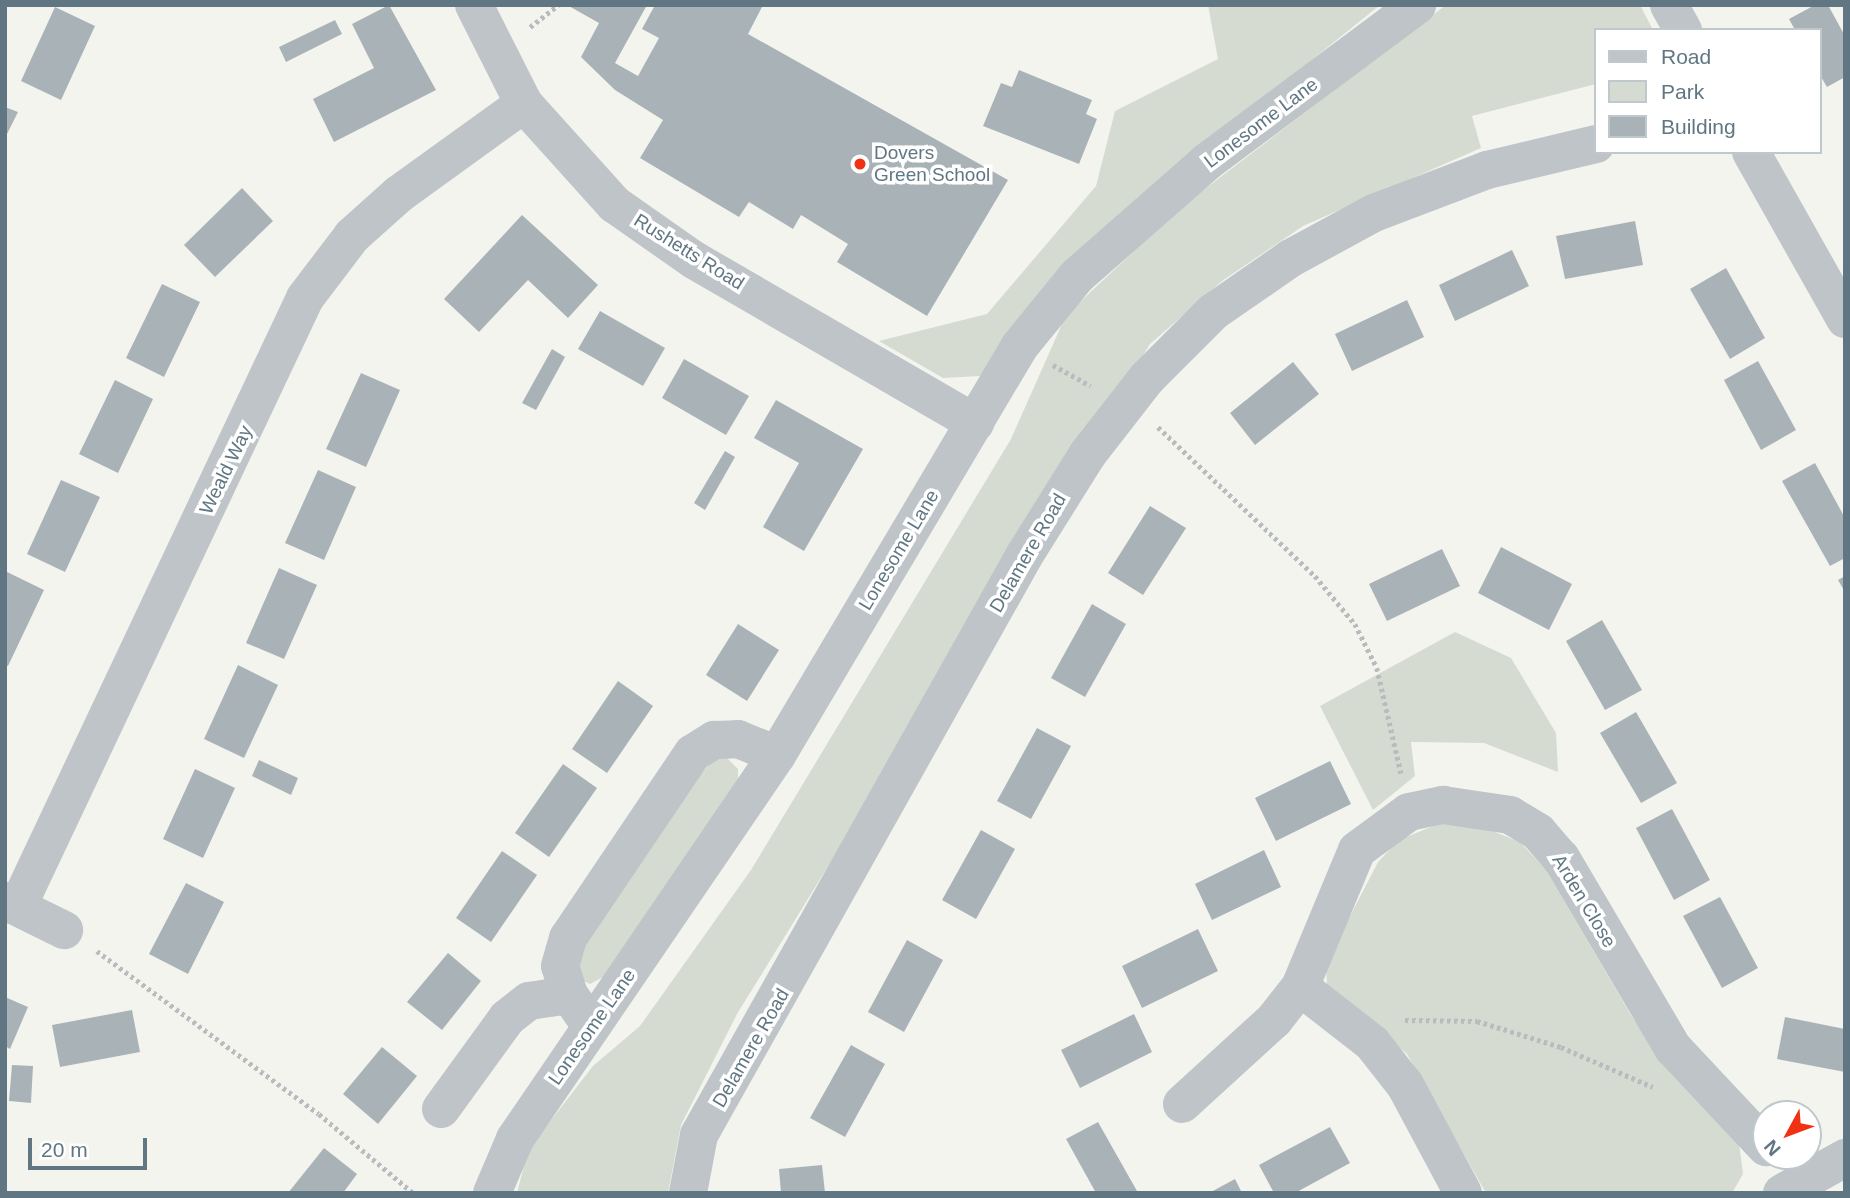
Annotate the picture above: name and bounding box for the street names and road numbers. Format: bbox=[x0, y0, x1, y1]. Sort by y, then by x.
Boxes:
street label: Lonesome Lane bbox=[1200, 73, 1322, 173]
street label: Rushetts Road bbox=[630, 209, 748, 295]
street label: Weald Way bbox=[195, 422, 257, 518]
street label: Lonesome Lane bbox=[854, 486, 944, 614]
street label: Delamere Road bbox=[985, 490, 1071, 616]
street label: Arden Close bbox=[1547, 850, 1621, 952]
street label: Lonesome Lane bbox=[544, 965, 640, 1089]
street label: Delamere Road bbox=[708, 985, 794, 1111]

